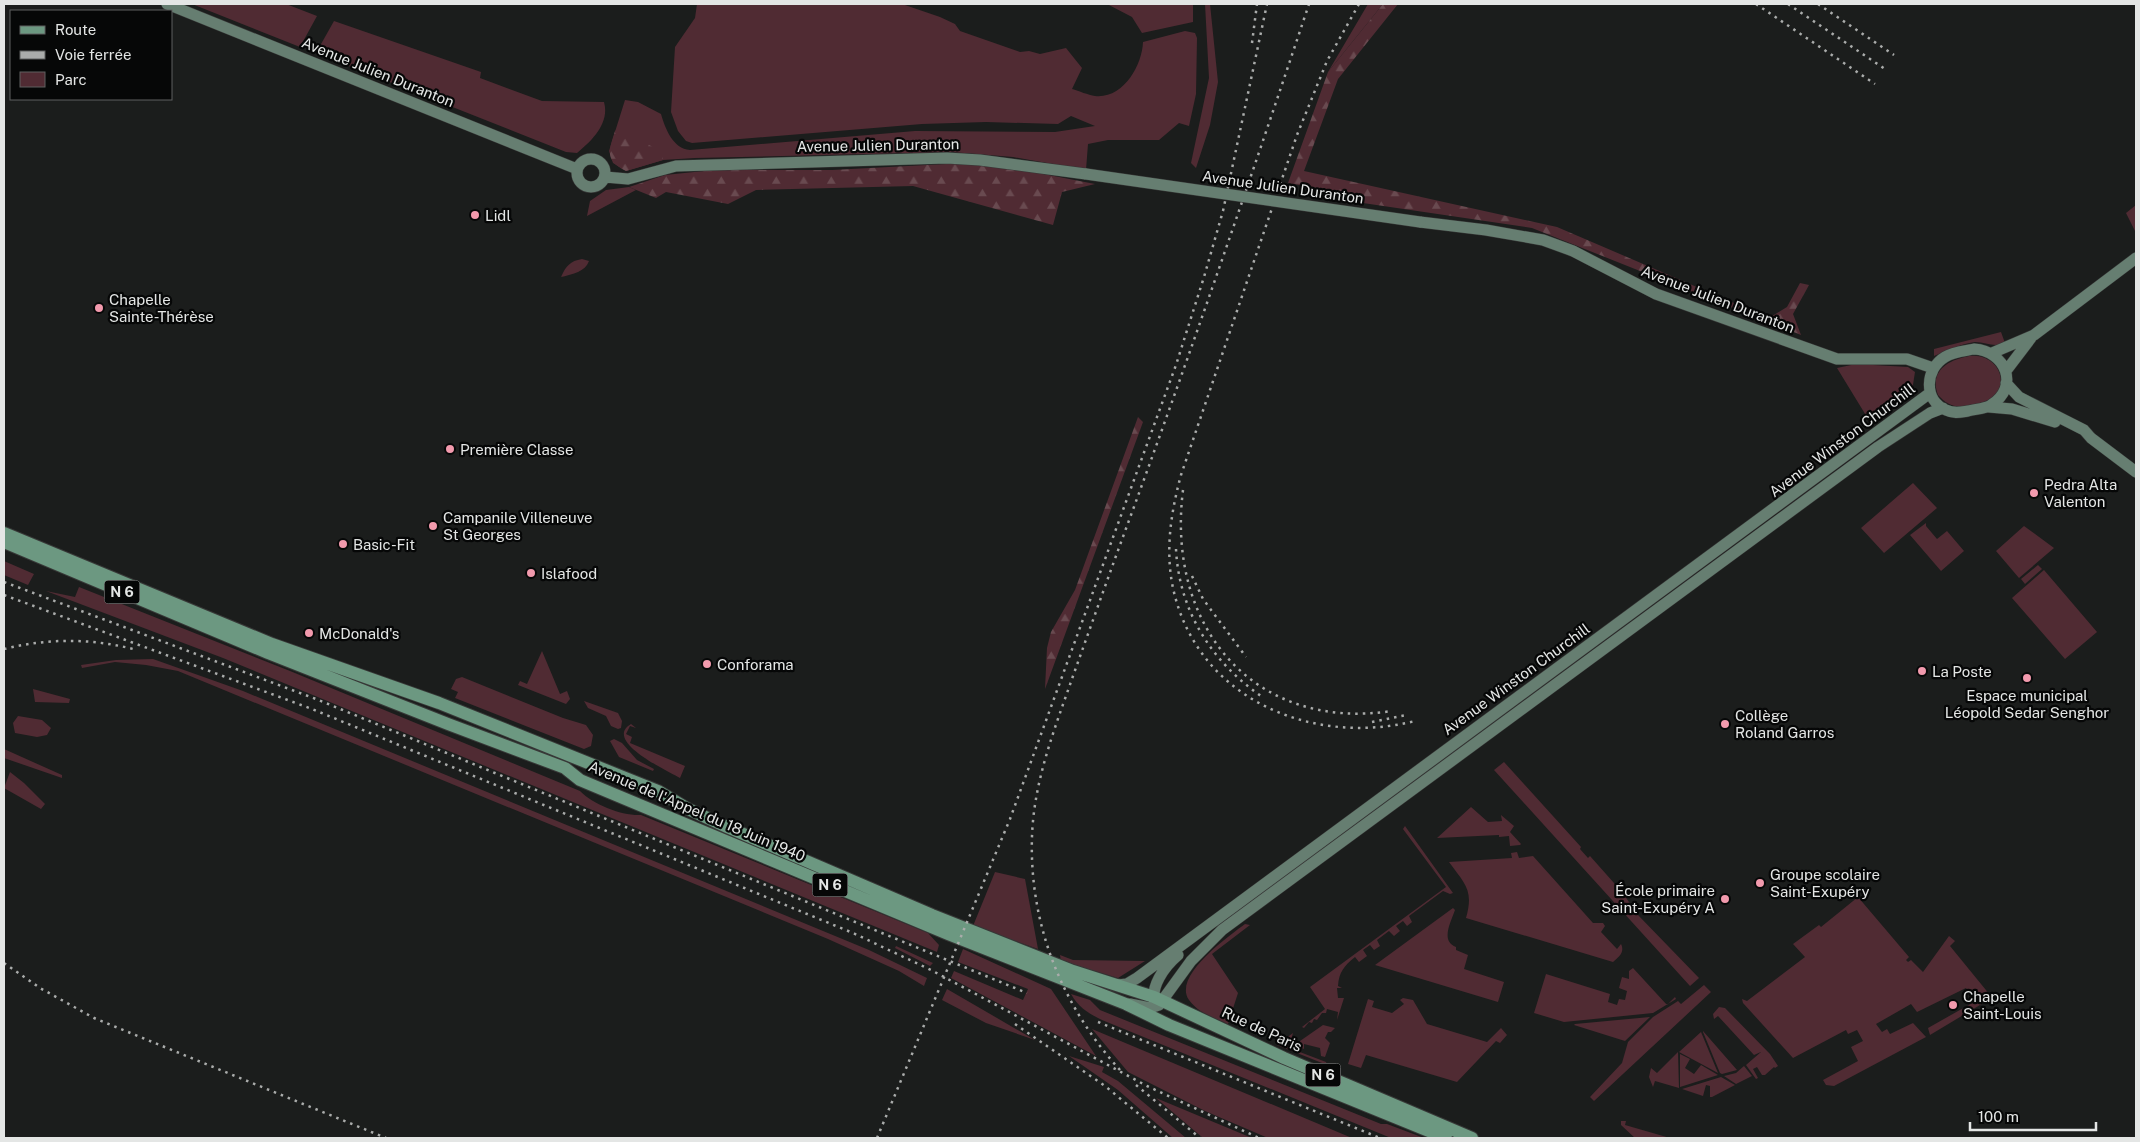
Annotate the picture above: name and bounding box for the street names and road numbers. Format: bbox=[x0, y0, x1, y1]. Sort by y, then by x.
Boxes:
street label: Avenue Julien Duranton bbox=[299, 34, 457, 110]
street label: Avenue Julien Duranton bbox=[796, 135, 960, 155]
street label: Avenue Julien Duranton bbox=[1201, 167, 1365, 207]
street label: Avenue Julien Duranton bbox=[1639, 262, 1797, 336]
street label: Avenue Winston Churchill bbox=[1766, 380, 1918, 500]
road number: N 6 bbox=[104, 580, 140, 604]
street label: Avenue Winston Churchill bbox=[1439, 620, 1593, 738]
street label: Avenue de l'Appel du 18 Juin 1940 bbox=[586, 757, 808, 865]
road number: N 6 bbox=[812, 874, 848, 896]
street label: Rue de Paris bbox=[1219, 1003, 1305, 1055]
road number: N 6 bbox=[1306, 1064, 1340, 1086]

